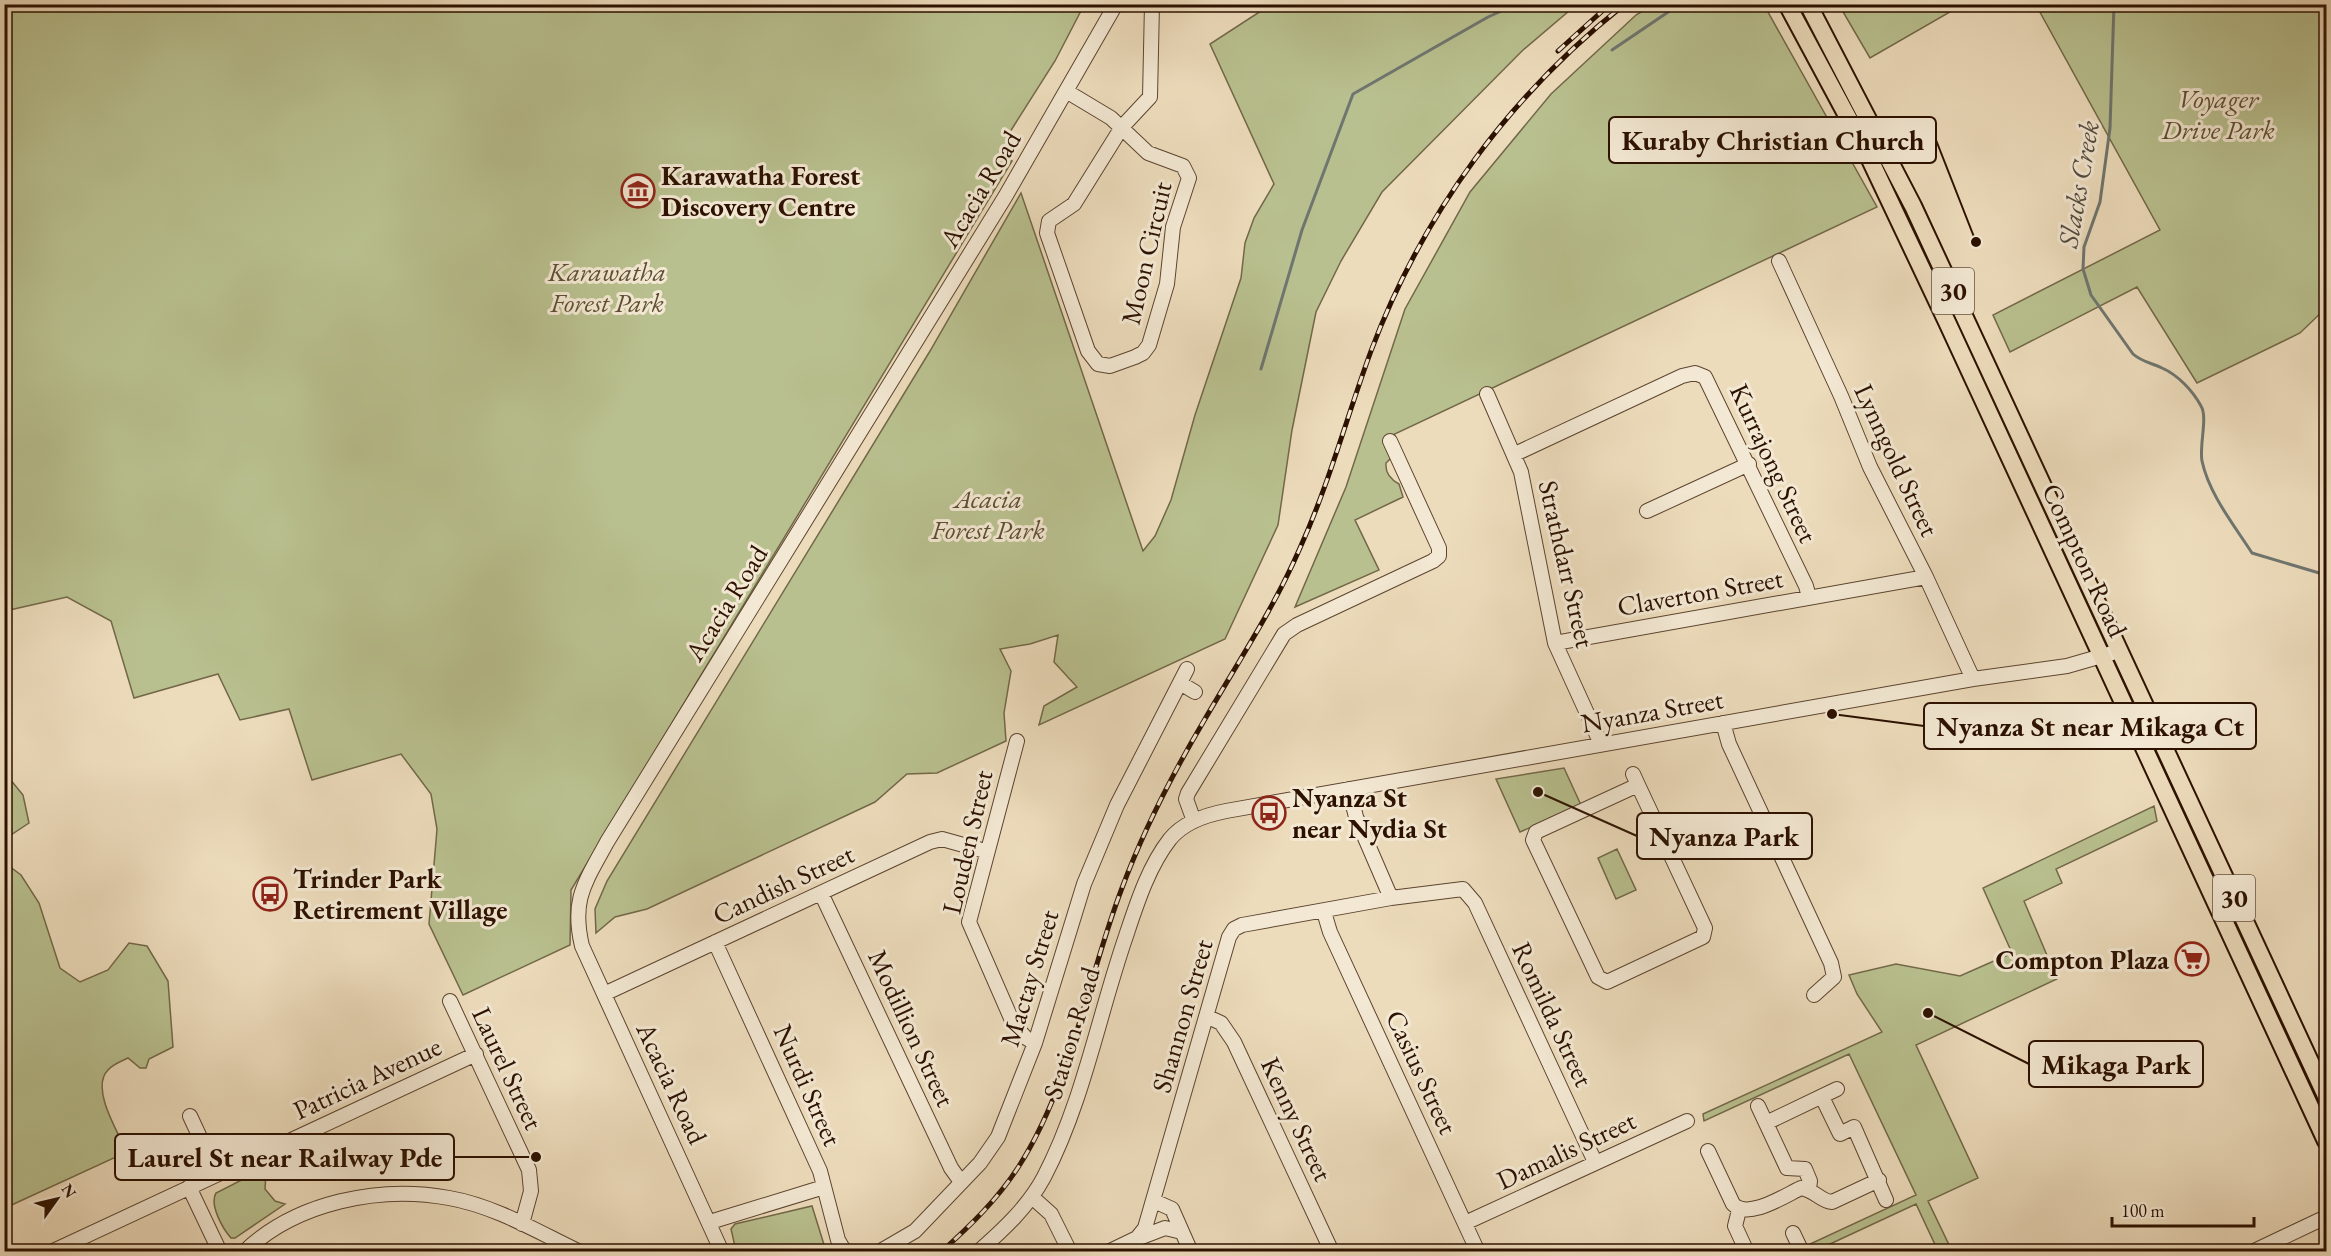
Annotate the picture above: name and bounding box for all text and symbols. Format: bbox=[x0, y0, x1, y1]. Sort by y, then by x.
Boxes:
park label: Voyager Drive Park bbox=[2160, 81, 2275, 147]
callout: Kuraby Christian Church bbox=[1609, 117, 1936, 163]
water label: Slacks Creek bbox=[2049, 117, 2107, 251]
text: Kuraby Christian Church bbox=[1622, 122, 1925, 158]
street label: Acacia Road bbox=[931, 124, 1029, 255]
place label: Karawatha Forest Discovery Centre bbox=[661, 158, 860, 224]
museum icon: Karawatha Forest Discovery Centre bbox=[620, 173, 656, 209]
street label: Moon Circuit bbox=[1113, 178, 1180, 328]
park label: Karawatha Forest Park bbox=[547, 254, 666, 320]
road number: 30 bbox=[1932, 268, 1974, 314]
street label: Kurrajong Street bbox=[1722, 378, 1826, 549]
street label: Lynngold Street bbox=[1846, 378, 1948, 542]
street label: Strathdarr Street bbox=[1531, 477, 1603, 651]
street label: Compton Road bbox=[2034, 478, 2136, 643]
park label: Acacia Forest Park bbox=[930, 481, 1045, 547]
street label: Acacia Road bbox=[676, 538, 776, 668]
street label: Claverton Street bbox=[1615, 560, 1786, 624]
street label: Nyanza Street bbox=[1578, 681, 1726, 741]
callout: Nyanza St near Mikaga Ct bbox=[1924, 703, 2256, 749]
text: Nyanza St near Mikaga Ct bbox=[1936, 708, 2244, 744]
street label: Louden Street bbox=[933, 766, 1001, 917]
place label: Nyanza St near Nydia St bbox=[1292, 780, 1447, 846]
bus stop icon: Nyanza St near Nydia St bbox=[1251, 795, 1287, 831]
callout: Nyanza Park bbox=[1637, 813, 1812, 859]
text: Nyanza Park bbox=[1649, 818, 1800, 854]
street label: Candish Street bbox=[707, 836, 860, 932]
place label: Trinder Park Retirement Village bbox=[293, 861, 507, 927]
road number: 30 bbox=[2213, 875, 2255, 921]
bus stop icon: Trinder Park Retirement Village bbox=[252, 876, 288, 912]
street label: Mactay Street bbox=[992, 905, 1067, 1051]
street label: Shannon Street bbox=[1143, 935, 1221, 1097]
street label: Romilda Street bbox=[1504, 936, 1602, 1093]
supermarket icon: Compton Plaza bbox=[2174, 941, 2210, 977]
place label: Compton Plaza bbox=[1995, 942, 2169, 977]
street label: Modillion Street bbox=[860, 944, 964, 1113]
street label: Station Road bbox=[1034, 962, 1108, 1103]
street label: Laurel Street bbox=[464, 1001, 552, 1135]
street label: Casius Street bbox=[1378, 1004, 1466, 1140]
street label: Acacia Road bbox=[628, 1016, 716, 1150]
street label: Nurdi Street bbox=[766, 1019, 851, 1152]
street label: Patricia Avenue bbox=[287, 1028, 447, 1128]
callout: Mikaga Park bbox=[2029, 1041, 2203, 1087]
text: Mikaga Park bbox=[2041, 1046, 2192, 1082]
street label: Kenny Street bbox=[1253, 1051, 1341, 1187]
street label: Damalis Street bbox=[1491, 1102, 1642, 1197]
callout: Laurel St near Railway Pde bbox=[115, 1134, 454, 1180]
text: Laurel St near Railway Pde bbox=[128, 1139, 442, 1175]
north arrow bbox=[27, 1169, 87, 1229]
text: N bbox=[57, 1180, 81, 1202]
scale bar bbox=[2112, 1190, 2254, 1228]
text: 100 m bbox=[2121, 1199, 2165, 1222]

